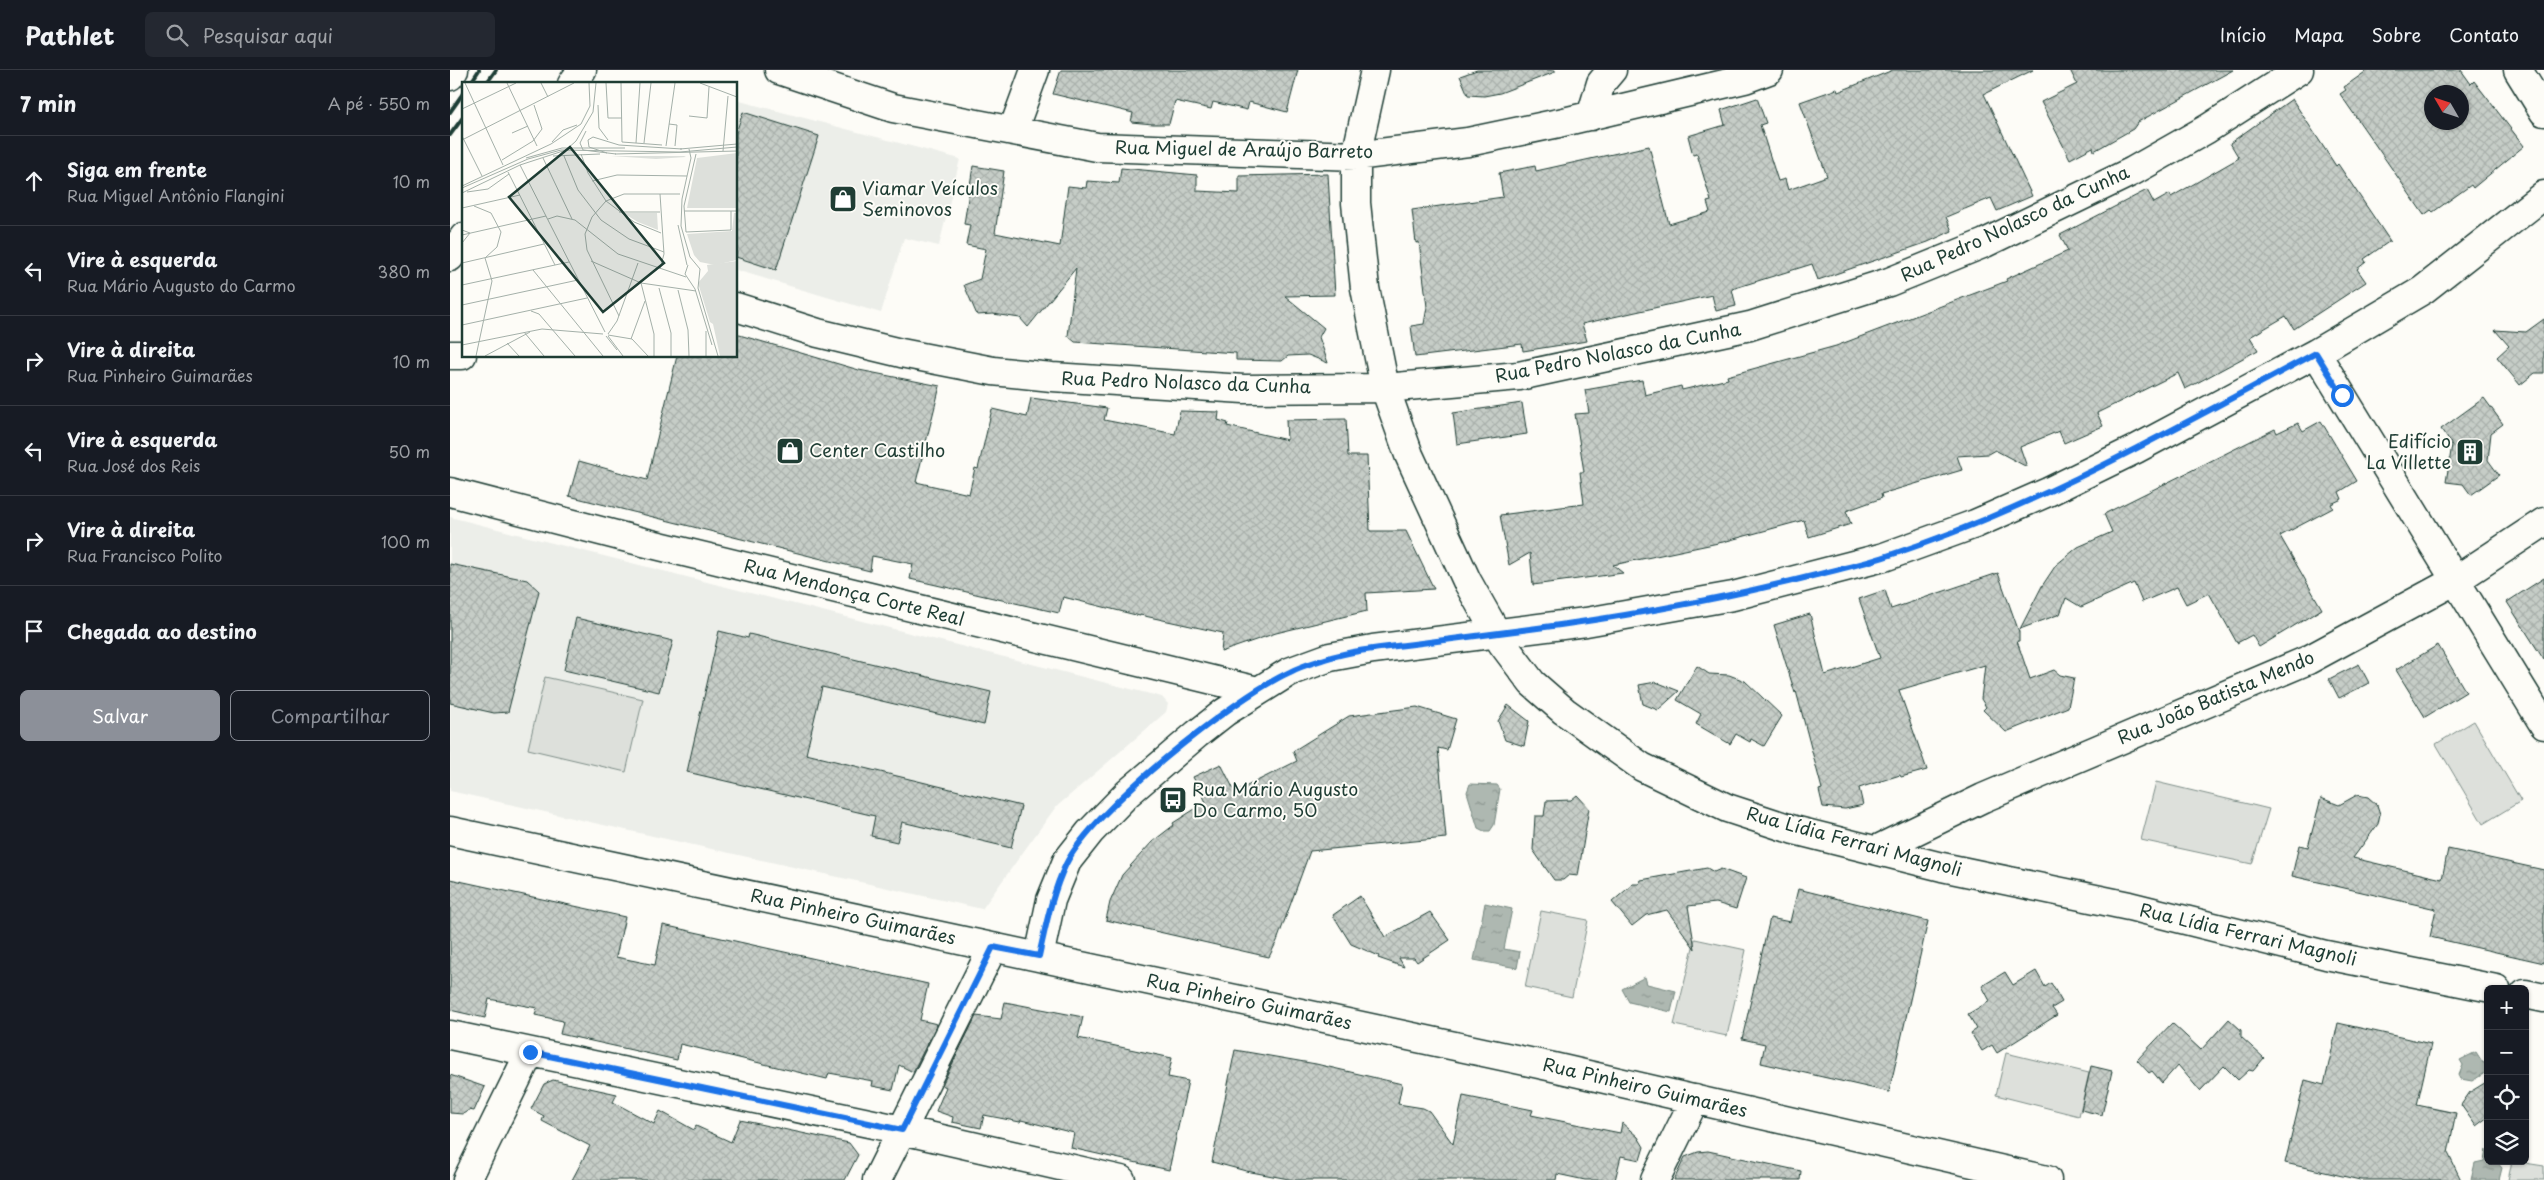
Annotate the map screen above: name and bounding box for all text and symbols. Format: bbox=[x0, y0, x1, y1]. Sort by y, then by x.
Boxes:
search box bbox=[145, 12, 495, 57]
text: Pathlet bbox=[25, 17, 115, 53]
icon: search bbox=[163, 21, 191, 49]
text: Pesquisar aqui bbox=[203, 21, 333, 49]
text: Início bbox=[2220, 21, 2266, 48]
text: Mapa bbox=[2294, 21, 2344, 48]
text: Sobre bbox=[2372, 21, 2421, 48]
text: Contato bbox=[2449, 21, 2519, 48]
inset map bbox=[462, 82, 738, 358]
north arrow bbox=[2424, 85, 2469, 130]
text: 7 min bbox=[20, 87, 76, 119]
text: A pé · 550 m bbox=[328, 91, 430, 115]
street label: Rua Miguel de Araújo Barreto bbox=[1115, 133, 1373, 164]
text: Siga em frente bbox=[67, 155, 207, 183]
street label: Rua Pedro Nolasco da Cunha bbox=[1896, 157, 2134, 288]
icon: ahead bbox=[20, 167, 48, 195]
text: 10 m bbox=[393, 169, 430, 193]
place label: Viamar Veículos Seminovos bbox=[862, 174, 998, 222]
text: Rua Miguel Antônio Flangini bbox=[67, 183, 285, 207]
shop icon: Viamar Veículos Seminovos bbox=[828, 184, 858, 214]
text: Vire à esquerda bbox=[67, 245, 218, 273]
icon: left bbox=[20, 257, 48, 285]
text: 380 m bbox=[378, 259, 430, 283]
text: Rua Mário Augusto do Carmo bbox=[67, 273, 296, 297]
street label: Rua Pedro Nolasco da Cunha bbox=[1493, 314, 1744, 389]
text: Vire à direita bbox=[67, 335, 195, 363]
icon: right bbox=[20, 347, 48, 375]
text: 10 m bbox=[393, 349, 430, 373]
text: Rua Pinheiro Guimarães bbox=[67, 363, 253, 387]
street label: Rua Pedro Nolasco da Cunha bbox=[1061, 364, 1312, 399]
route start bbox=[2331, 384, 2354, 407]
text: Vire à esquerda bbox=[67, 425, 218, 453]
place label: Edifício La Villette bbox=[2366, 427, 2451, 475]
shop icon: Center Castilho bbox=[775, 436, 805, 466]
place label: Center Castilho bbox=[809, 436, 945, 463]
icon: left bbox=[20, 437, 48, 465]
building icon: Edifício La Villette bbox=[2455, 437, 2485, 467]
text: 50 m bbox=[389, 439, 430, 463]
text: Rua José dos Reis bbox=[67, 453, 200, 477]
text: Vire à direita bbox=[67, 515, 195, 543]
icon: right bbox=[20, 527, 48, 555]
text: 100 m bbox=[381, 529, 430, 553]
text: Rua Francisco Polito bbox=[67, 543, 223, 567]
street label: Rua Mendonça Corte Real bbox=[741, 551, 967, 632]
icon: arrive bbox=[20, 617, 48, 645]
text: Chegada ao destino bbox=[67, 617, 257, 645]
street label: Rua João Batista Mendo bbox=[2113, 643, 2318, 750]
button: Salvar bbox=[20, 690, 220, 741]
button: Compartilhar bbox=[230, 690, 430, 741]
place label: Rua Mário Augusto Do Carmo, 50 bbox=[1192, 775, 1358, 823]
bus stop icon: Rua Mário Augusto Do Carmo, 50 bbox=[1158, 785, 1188, 815]
street label: Rua Lídia Ferrari Magnoli bbox=[1744, 799, 1965, 882]
street label: Rua Pinheiro Guimarães bbox=[748, 881, 958, 950]
street label: Rua Lídia Ferrari Magnoli bbox=[2137, 895, 2360, 972]
street label: Rua Pinheiro Guimarães bbox=[1144, 966, 1354, 1035]
map controls bbox=[2484, 985, 2529, 1165]
button: + bbox=[2484, 985, 2529, 1030]
button: − bbox=[2484, 1030, 2529, 1075]
route end bbox=[519, 1041, 542, 1064]
street label: Rua Pinheiro Guimarães bbox=[1540, 1050, 1750, 1123]
button: locate bbox=[2484, 1075, 2529, 1120]
button: layers bbox=[2484, 1120, 2529, 1165]

